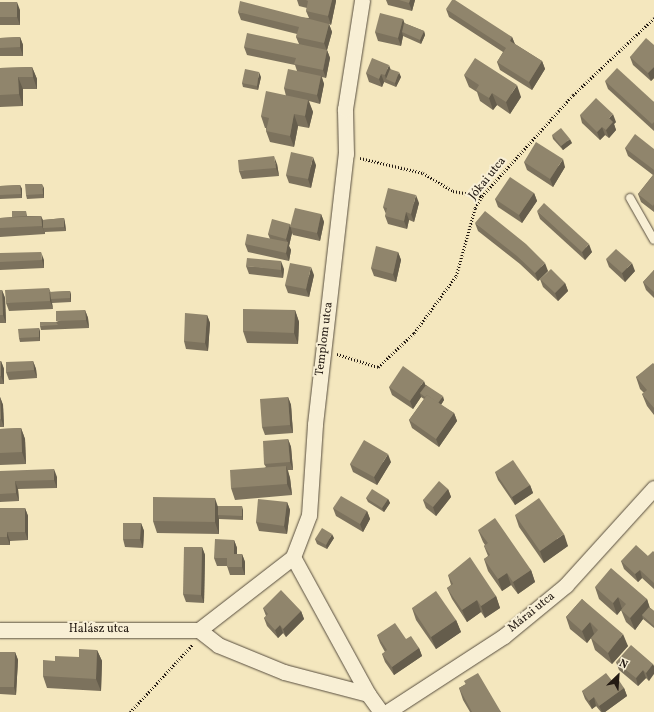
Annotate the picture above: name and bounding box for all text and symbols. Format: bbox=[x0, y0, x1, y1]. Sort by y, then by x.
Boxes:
street label: Jókai utca bbox=[466, 155, 510, 203]
street label: Templom utca bbox=[313, 301, 337, 377]
street label: Márai utca bbox=[506, 590, 558, 636]
street label: Halász utca bbox=[69, 623, 129, 637]
north arrow bbox=[598, 656, 638, 696]
text: N bbox=[616, 656, 630, 673]

